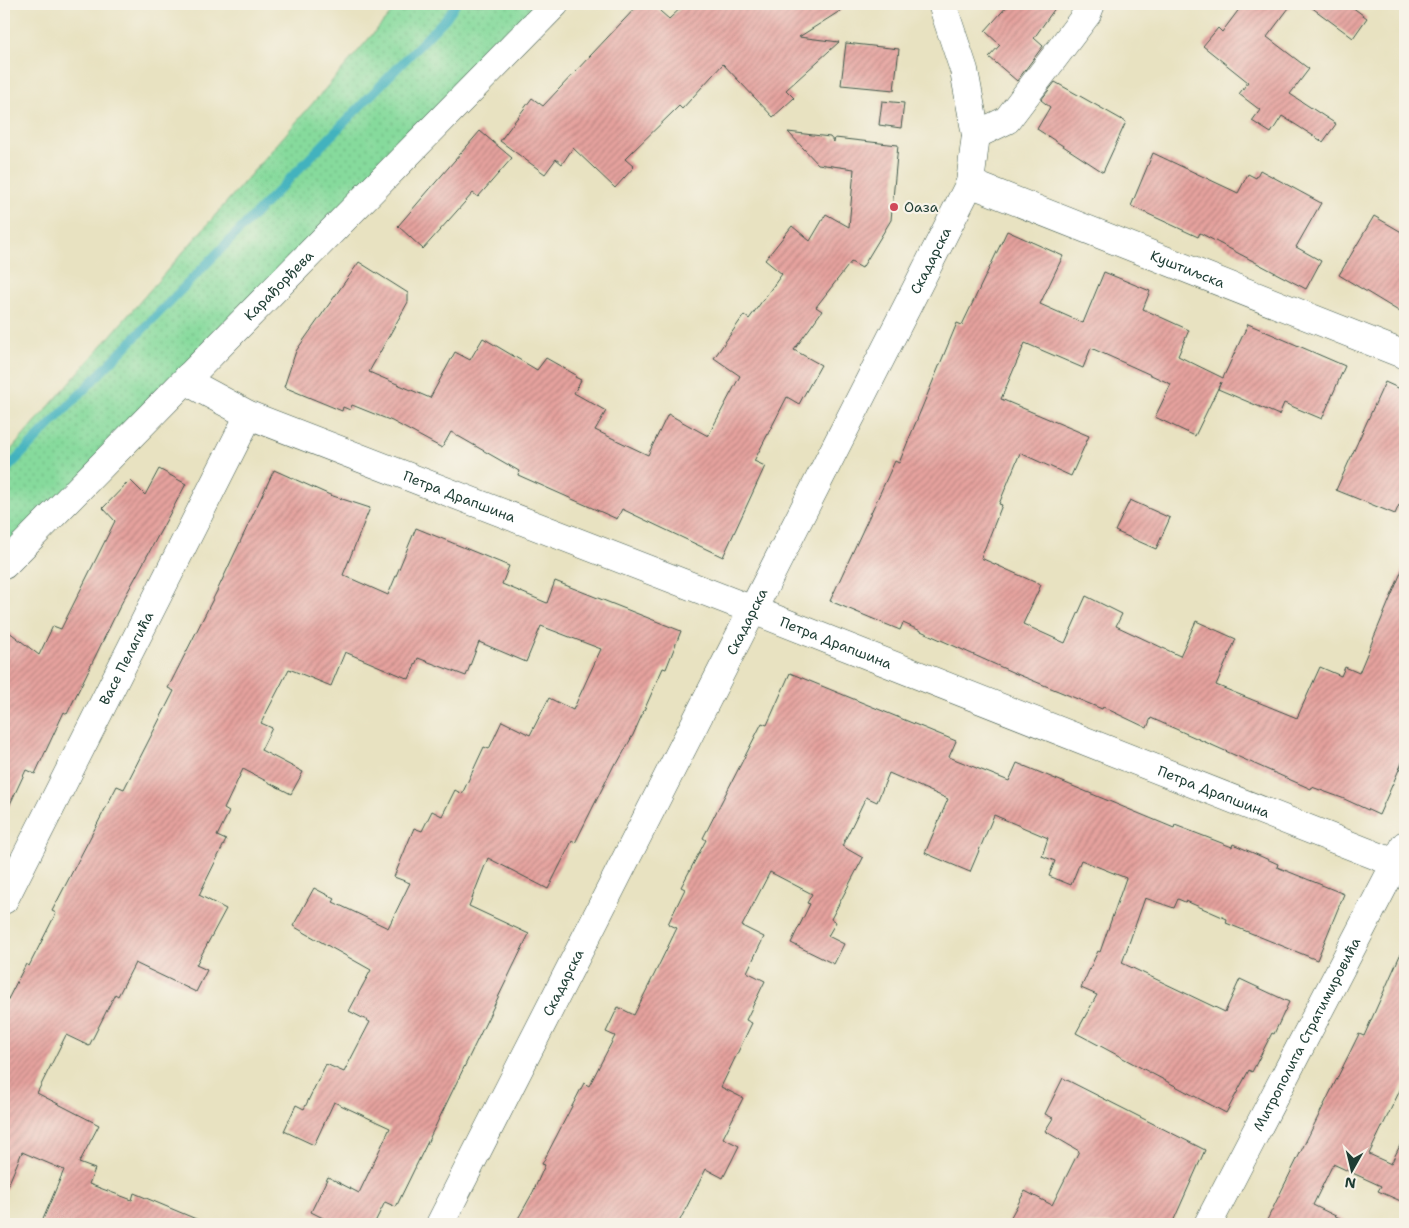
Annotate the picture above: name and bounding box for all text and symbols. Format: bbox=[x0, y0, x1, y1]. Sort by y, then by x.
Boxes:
place label: Оаза bbox=[904, 198, 939, 216]
marker: Оаза bbox=[888, 201, 900, 213]
street label: Скадарска bbox=[906, 224, 955, 297]
street label: Карађорђева bbox=[240, 246, 317, 324]
street label: Куштиљска bbox=[1148, 246, 1228, 292]
street label: Петра Драпшина bbox=[401, 467, 518, 526]
street label: Скадарска bbox=[722, 585, 771, 658]
street label: Васе Пелагића bbox=[95, 608, 157, 708]
street label: Петра Драпшина bbox=[777, 613, 895, 673]
street label: Петра Драпшина bbox=[1155, 761, 1273, 822]
street label: Митрополита Стратимировића bbox=[1249, 934, 1365, 1134]
street label: Скадарска bbox=[538, 946, 588, 1019]
north arrow bbox=[1326, 1146, 1376, 1196]
text: N bbox=[1343, 1173, 1357, 1193]

